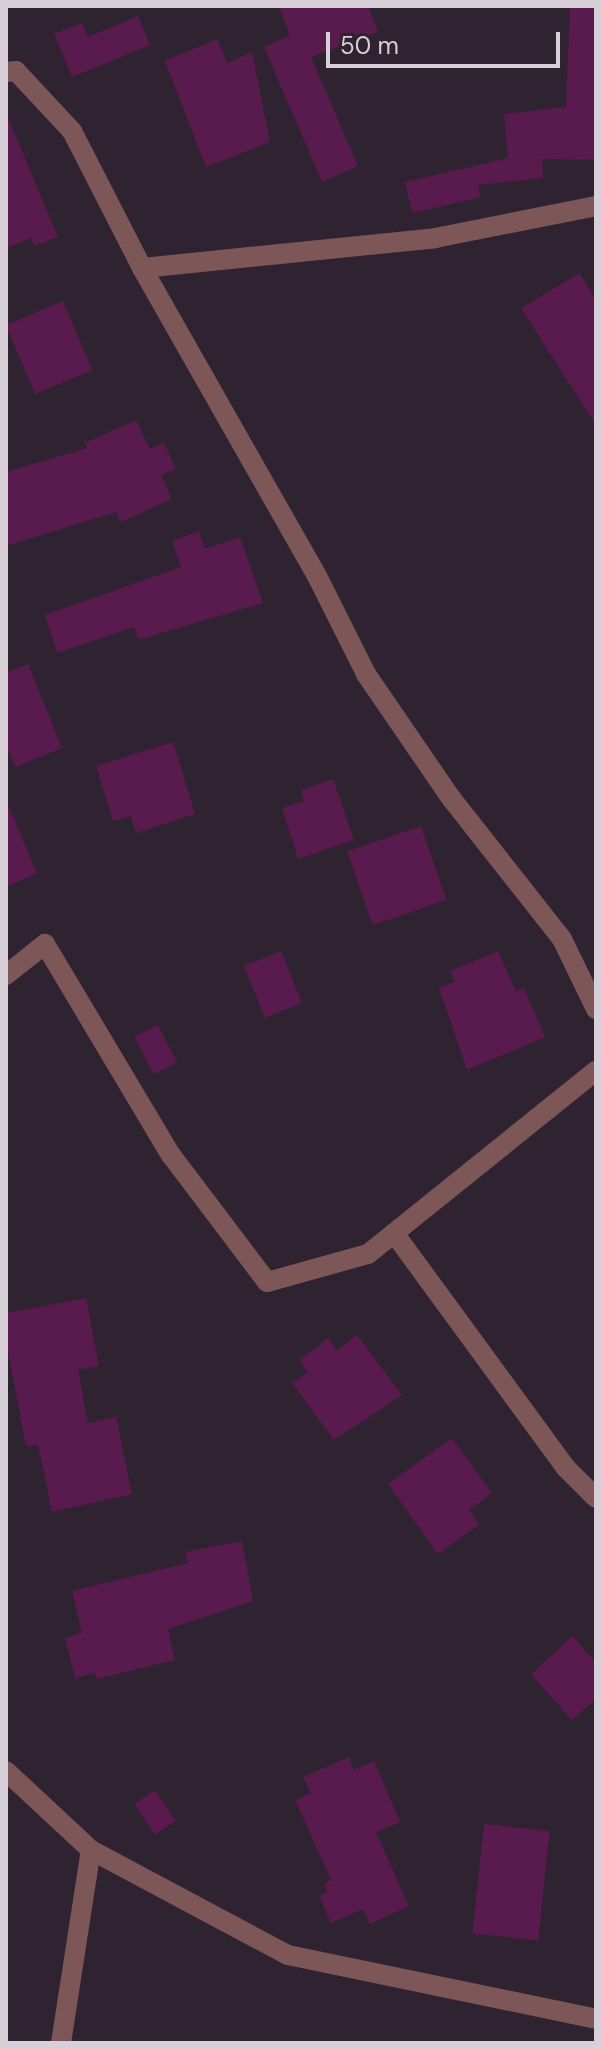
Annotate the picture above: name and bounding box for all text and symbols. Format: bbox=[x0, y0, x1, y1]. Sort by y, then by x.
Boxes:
scale bar bbox=[330, 16, 564, 66]
text: 50 m bbox=[340, 30, 399, 61]

